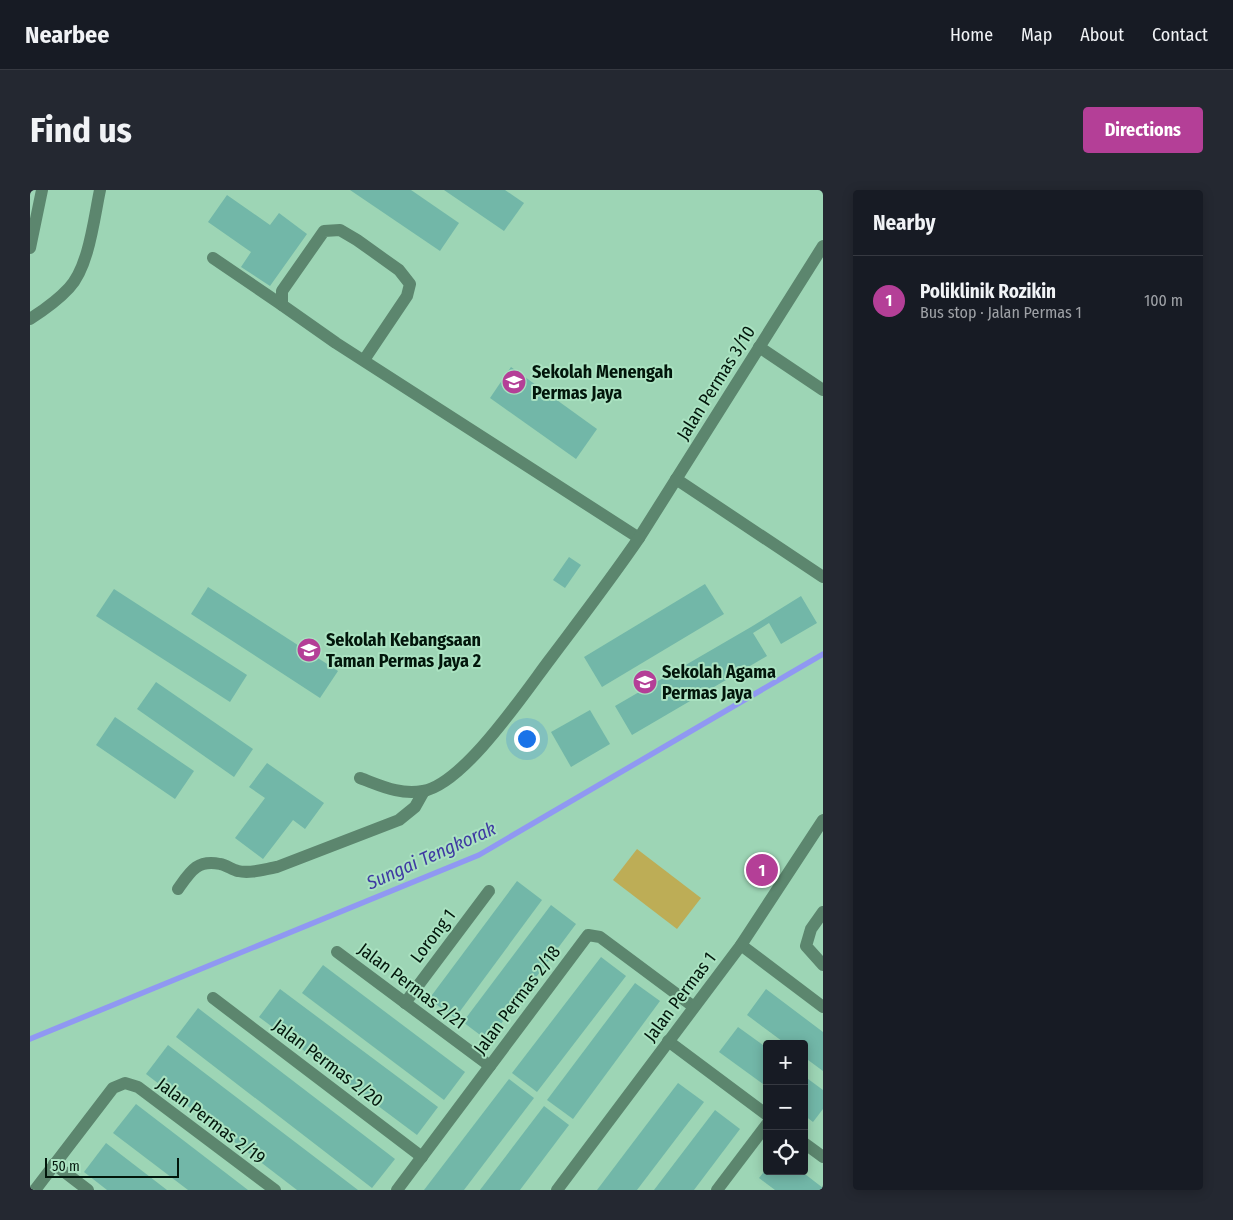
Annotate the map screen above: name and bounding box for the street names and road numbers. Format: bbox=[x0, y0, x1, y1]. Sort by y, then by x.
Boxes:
street label: Jalan Permas 3/10 bbox=[672, 322, 760, 444]
street label: Lorong 1 bbox=[406, 905, 460, 967]
street label: Jalan Permas 2/21 bbox=[354, 938, 470, 1034]
street label: Jalan Permas 2/18 bbox=[469, 941, 565, 1059]
street label: Jalan Permas 1 bbox=[639, 948, 721, 1046]
street label: Jalan Permas 2/20 bbox=[269, 1014, 387, 1112]
street label: Jalan Permas 2/19 bbox=[152, 1073, 270, 1169]

